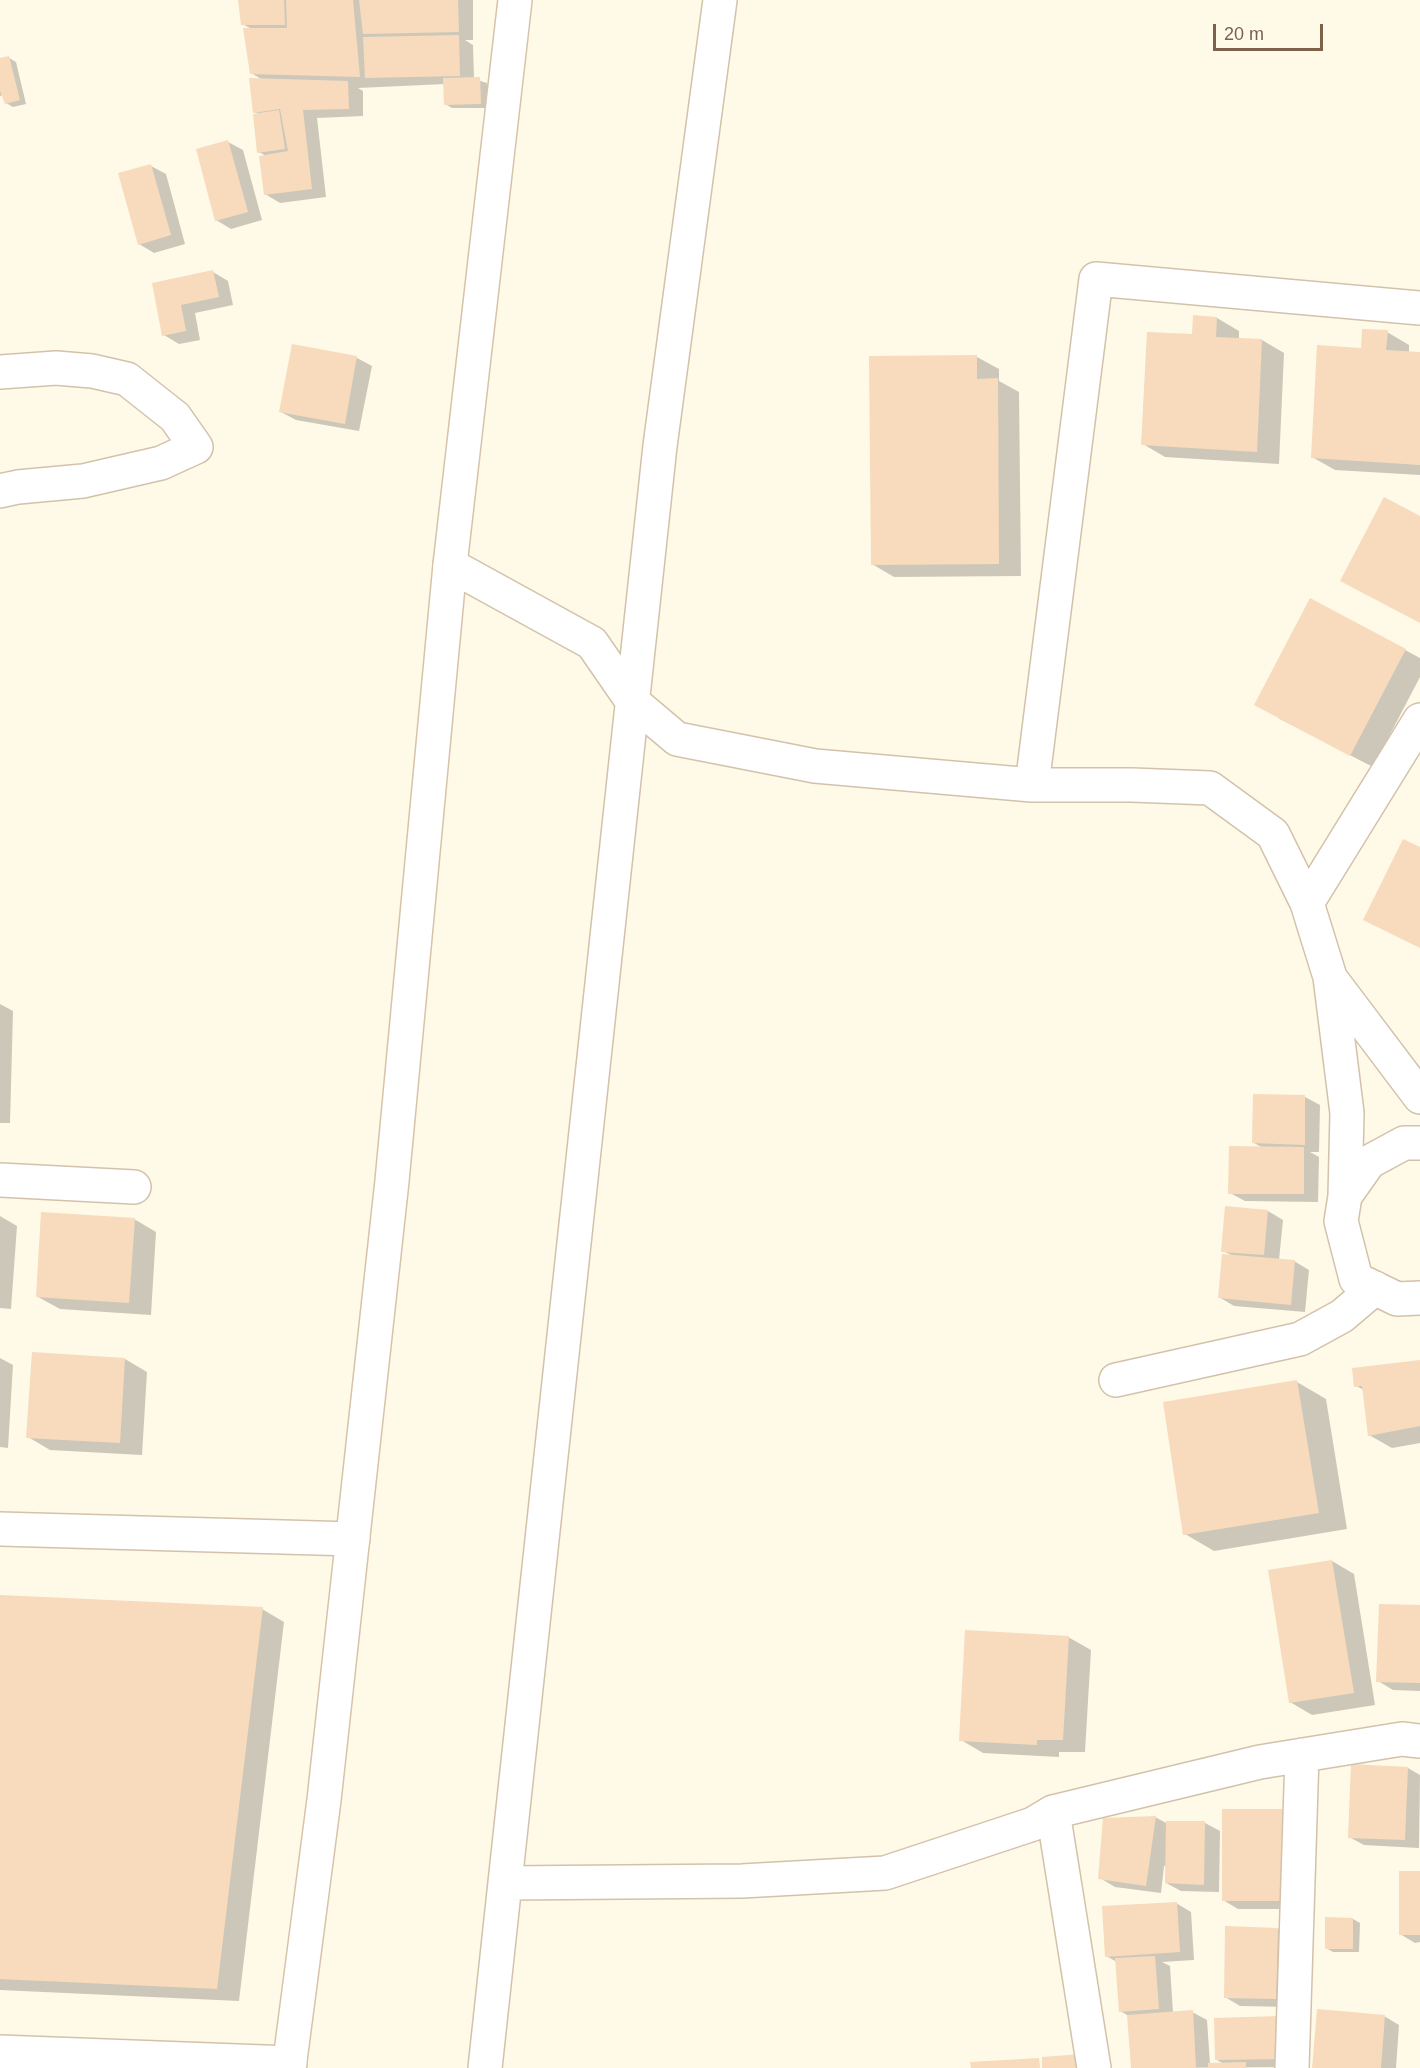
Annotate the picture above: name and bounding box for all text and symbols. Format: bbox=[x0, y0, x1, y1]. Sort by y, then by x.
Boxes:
scale bar bbox=[1216, 12, 1326, 50]
text: 20 m bbox=[1224, 24, 1264, 44]

